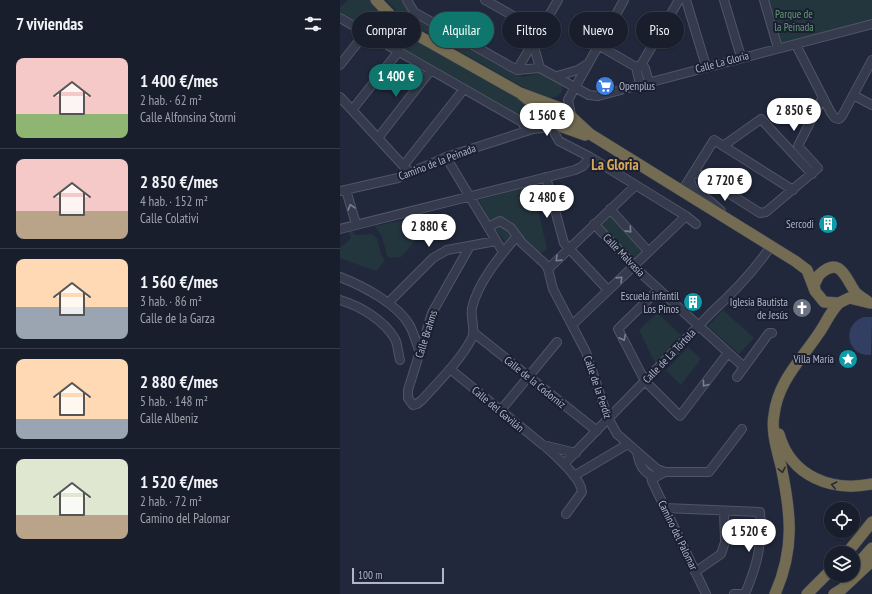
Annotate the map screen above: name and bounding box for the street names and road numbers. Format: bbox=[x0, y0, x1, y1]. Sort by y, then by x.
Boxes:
street label: Calle La Gloria bbox=[694, 48, 750, 76]
street label: Camino de la Peinada bbox=[396, 141, 478, 183]
street label: Calle Malvasía bbox=[600, 231, 648, 279]
street label: Calle Brahms bbox=[412, 308, 440, 360]
street label: Calle de La Tórtola bbox=[639, 326, 699, 386]
street label: Calle de la Codorniz bbox=[501, 353, 569, 411]
street label: Calle de la Perdiz bbox=[581, 354, 615, 420]
street label: Calle del Gavilán bbox=[469, 383, 527, 435]
street label: Camino del Palomar bbox=[655, 498, 701, 572]

